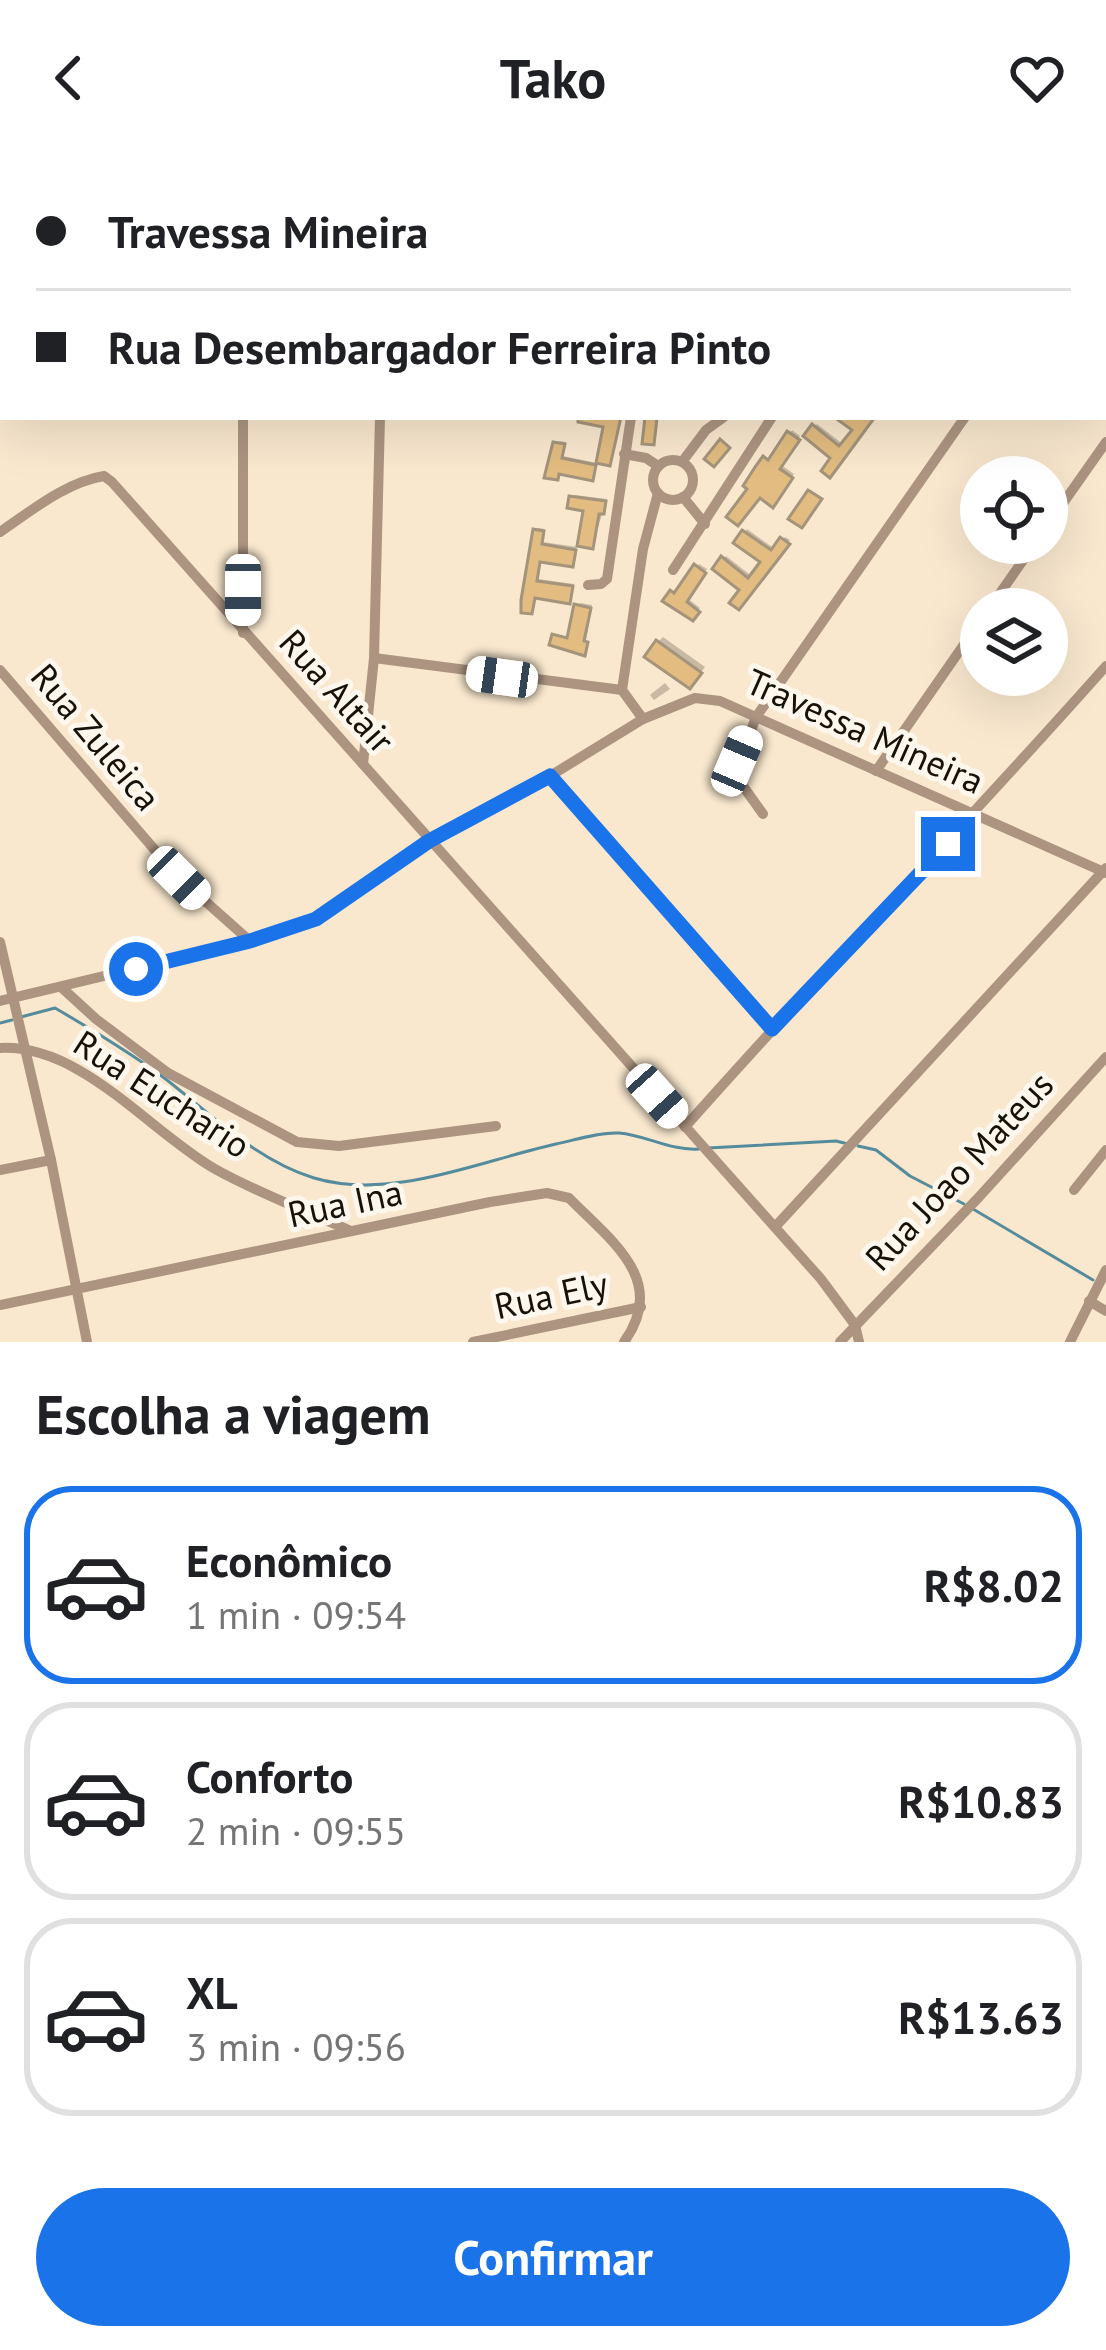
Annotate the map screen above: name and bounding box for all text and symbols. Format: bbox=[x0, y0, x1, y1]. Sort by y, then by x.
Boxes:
text: Tako bbox=[500, 43, 606, 113]
icon: back bbox=[36, 45, 102, 111]
icon: heart bbox=[1004, 45, 1070, 111]
text: Travessa Mineira bbox=[108, 202, 428, 260]
text: Rua Desembargador Ferreira Pinto bbox=[108, 318, 771, 376]
map controls bbox=[960, 456, 1068, 696]
button: locate bbox=[960, 456, 1068, 564]
car bbox=[225, 554, 261, 626]
button: layers bbox=[960, 588, 1068, 696]
street label: Rua Altair bbox=[270, 619, 405, 762]
street label: Rua Zuleica bbox=[21, 653, 172, 820]
car bbox=[464, 654, 540, 700]
street label: Travessa Mineira bbox=[739, 657, 991, 804]
car bbox=[706, 721, 768, 801]
route end bbox=[921, 817, 975, 871]
car bbox=[141, 840, 217, 916]
route start bbox=[109, 942, 163, 996]
street label: Rua Euchario bbox=[65, 1019, 260, 1168]
car bbox=[620, 1057, 694, 1135]
street label: Rua Joao Mateus bbox=[854, 1061, 1063, 1280]
street label: Rua Ina bbox=[283, 1167, 406, 1238]
street label: Rua Ely bbox=[490, 1260, 612, 1329]
text: Escolha a viagem bbox=[36, 1379, 430, 1449]
icon: car bbox=[42, 1531, 150, 1639]
text: Econômico bbox=[186, 1531, 392, 1589]
text: R$8.02 bbox=[924, 1556, 1064, 1614]
text: 1 min · 09:54 bbox=[186, 1589, 406, 1640]
icon: car bbox=[42, 1747, 150, 1855]
text: Conforto bbox=[186, 1747, 353, 1805]
text: R$10.83 bbox=[898, 1772, 1064, 1830]
text: 2 min · 09:55 bbox=[186, 1805, 406, 1856]
icon: car bbox=[42, 1963, 150, 2071]
text: XL bbox=[186, 1963, 238, 2021]
text: R$13.63 bbox=[898, 1988, 1064, 2046]
text: 3 min · 09:56 bbox=[186, 2021, 406, 2072]
button: Confirmar bbox=[36, 2188, 1070, 2326]

